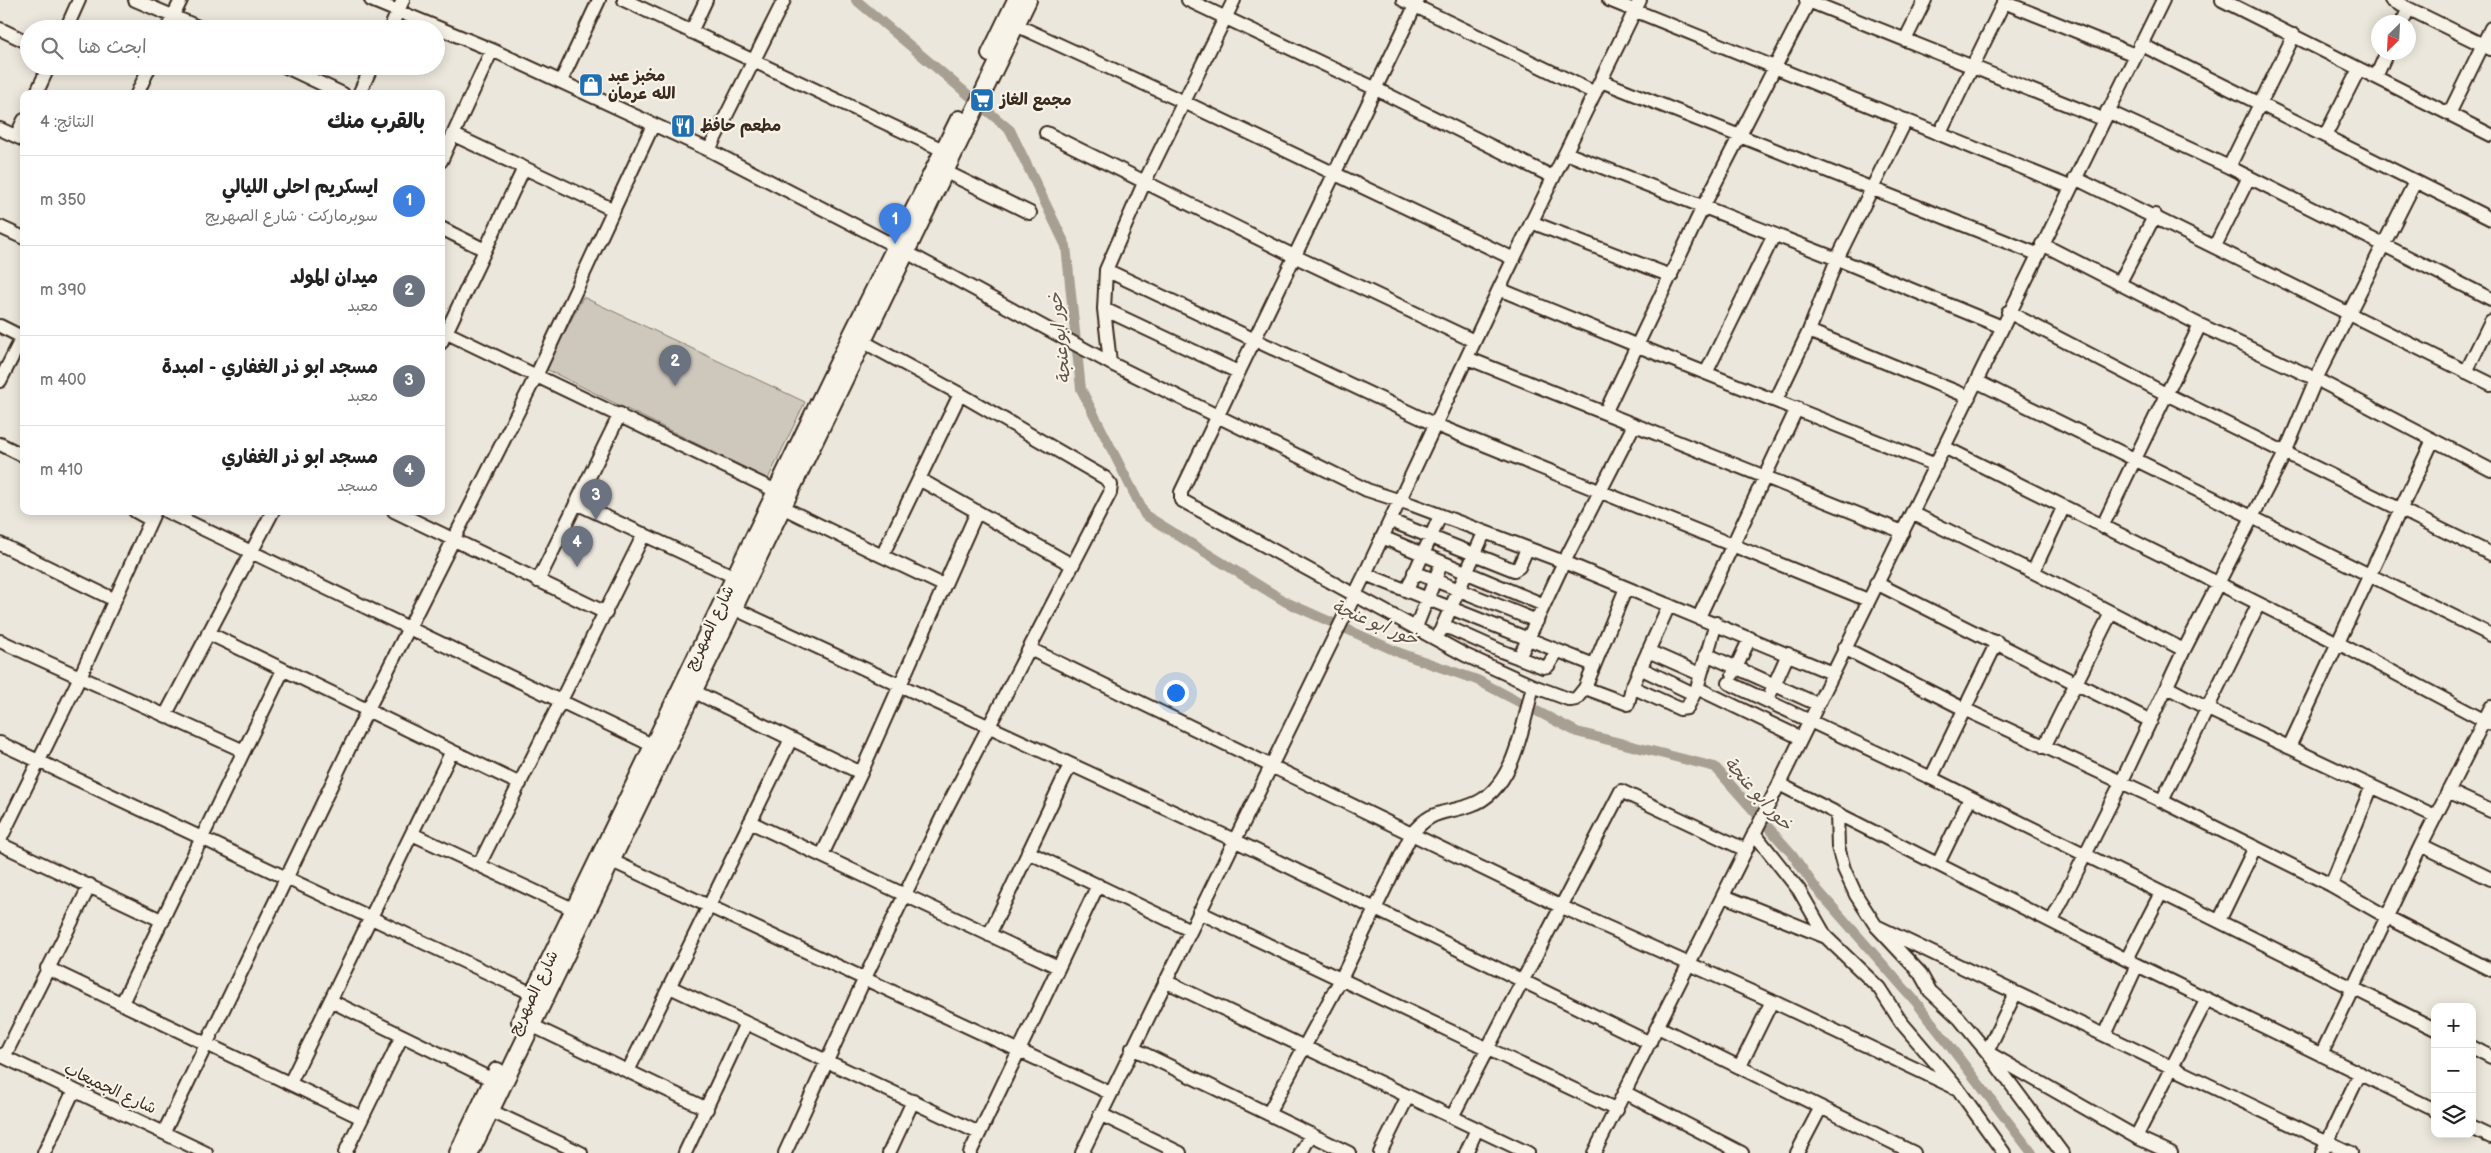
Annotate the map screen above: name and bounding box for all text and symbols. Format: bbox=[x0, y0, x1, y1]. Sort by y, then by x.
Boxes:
north arrow bbox=[2371, 15, 2416, 60]
search box bbox=[20, 20, 445, 75]
icon: search bbox=[38, 34, 66, 62]
text: ابحث هنا bbox=[78, 36, 147, 59]
place label: مخبز عبد الله عرمان bbox=[608, 67, 675, 104]
shop icon: مخبز عبد الله عرمان bbox=[578, 72, 604, 98]
supermarket icon: مجمع الغاز bbox=[969, 87, 995, 113]
place label: مجمع الغاز bbox=[998, 91, 1072, 111]
text: بالقرب منك bbox=[327, 109, 425, 134]
text: النتائج: 4 bbox=[40, 113, 94, 132]
restaurant icon: مطعم حافظ bbox=[670, 113, 696, 139]
place label: مطعم حافظ bbox=[700, 117, 781, 138]
text: ايسكريم احلى الليالي bbox=[222, 176, 378, 199]
text: 350 m bbox=[40, 191, 86, 210]
text: 1 bbox=[406, 191, 412, 210]
pin: 1 bbox=[879, 203, 911, 244]
text: سوبرماركت · شارع الصهريج bbox=[205, 207, 378, 226]
text: ميدان المولد bbox=[290, 266, 378, 289]
text: 390 m bbox=[40, 281, 86, 300]
text: 2 bbox=[404, 281, 414, 300]
water label: خور ابو عنجة bbox=[1045, 291, 1075, 385]
text: معبد bbox=[347, 297, 378, 316]
pin: 2 bbox=[659, 345, 691, 386]
text: مسجد ابو ذر الغفاري - امبدة bbox=[162, 356, 378, 379]
text: 400 m bbox=[40, 371, 86, 390]
text: 3 bbox=[404, 371, 414, 390]
text: معبد bbox=[347, 387, 378, 406]
text: مسجد ابو ذر الغفاري bbox=[222, 446, 378, 469]
text: 410 m bbox=[40, 461, 83, 480]
text: 4 bbox=[404, 461, 414, 480]
text: مسجد bbox=[337, 477, 378, 496]
pin: 3 bbox=[580, 479, 612, 520]
pin: 4 bbox=[561, 526, 593, 567]
street label: شارع الصهريج bbox=[681, 582, 740, 674]
water label: خور ابو عنجة bbox=[1329, 595, 1422, 651]
your location bbox=[1163, 680, 1189, 706]
water label: خور ابو عنجة bbox=[1720, 753, 1797, 835]
street label: شارع الصهريج bbox=[505, 947, 564, 1039]
map controls bbox=[2431, 1003, 2476, 1138]
button: + bbox=[2431, 1003, 2476, 1048]
button: − bbox=[2431, 1048, 2476, 1093]
street label: شارع الجميعاب bbox=[60, 1059, 159, 1120]
button: layers bbox=[2431, 1093, 2476, 1138]

